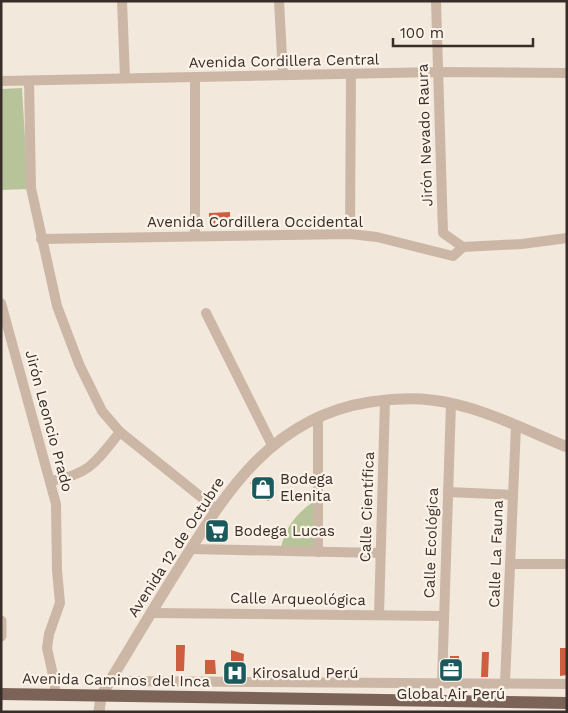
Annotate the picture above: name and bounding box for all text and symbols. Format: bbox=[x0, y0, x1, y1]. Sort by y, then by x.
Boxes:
scale bar bbox=[393, 15, 533, 47]
text: 100 m bbox=[400, 24, 444, 42]
street label: Avenida Cordillera Central bbox=[188, 50, 380, 72]
street label: Jirón Nevado Raura bbox=[413, 63, 436, 207]
street label: Avenida Cordillera Occidental bbox=[147, 213, 363, 231]
street label: Jirón Leoncio Prado bbox=[21, 348, 77, 494]
street label: Calle Científica bbox=[356, 451, 378, 563]
place label: Bodega Elenita bbox=[280, 470, 334, 505]
street label: Avenida 12 de Octubre bbox=[124, 474, 228, 620]
shop icon: Bodega Elenita bbox=[250, 475, 276, 501]
street label: Calle Ecológica bbox=[420, 487, 442, 599]
street label: Calle La Fauna bbox=[485, 499, 507, 608]
supermarket icon: Bodega Lucas bbox=[204, 518, 230, 544]
place label: Bodega Lucas bbox=[234, 522, 335, 540]
street label: Calle Arqueológica bbox=[230, 589, 366, 609]
office icon: Global Air Perú bbox=[438, 657, 464, 683]
hospital icon: Kirosalud Perú bbox=[222, 660, 248, 686]
place label: Kirosalud Perú bbox=[252, 664, 359, 682]
street label: Avenida Caminos del Inca bbox=[22, 669, 211, 691]
place label: Global Air Perú bbox=[397, 685, 505, 703]

